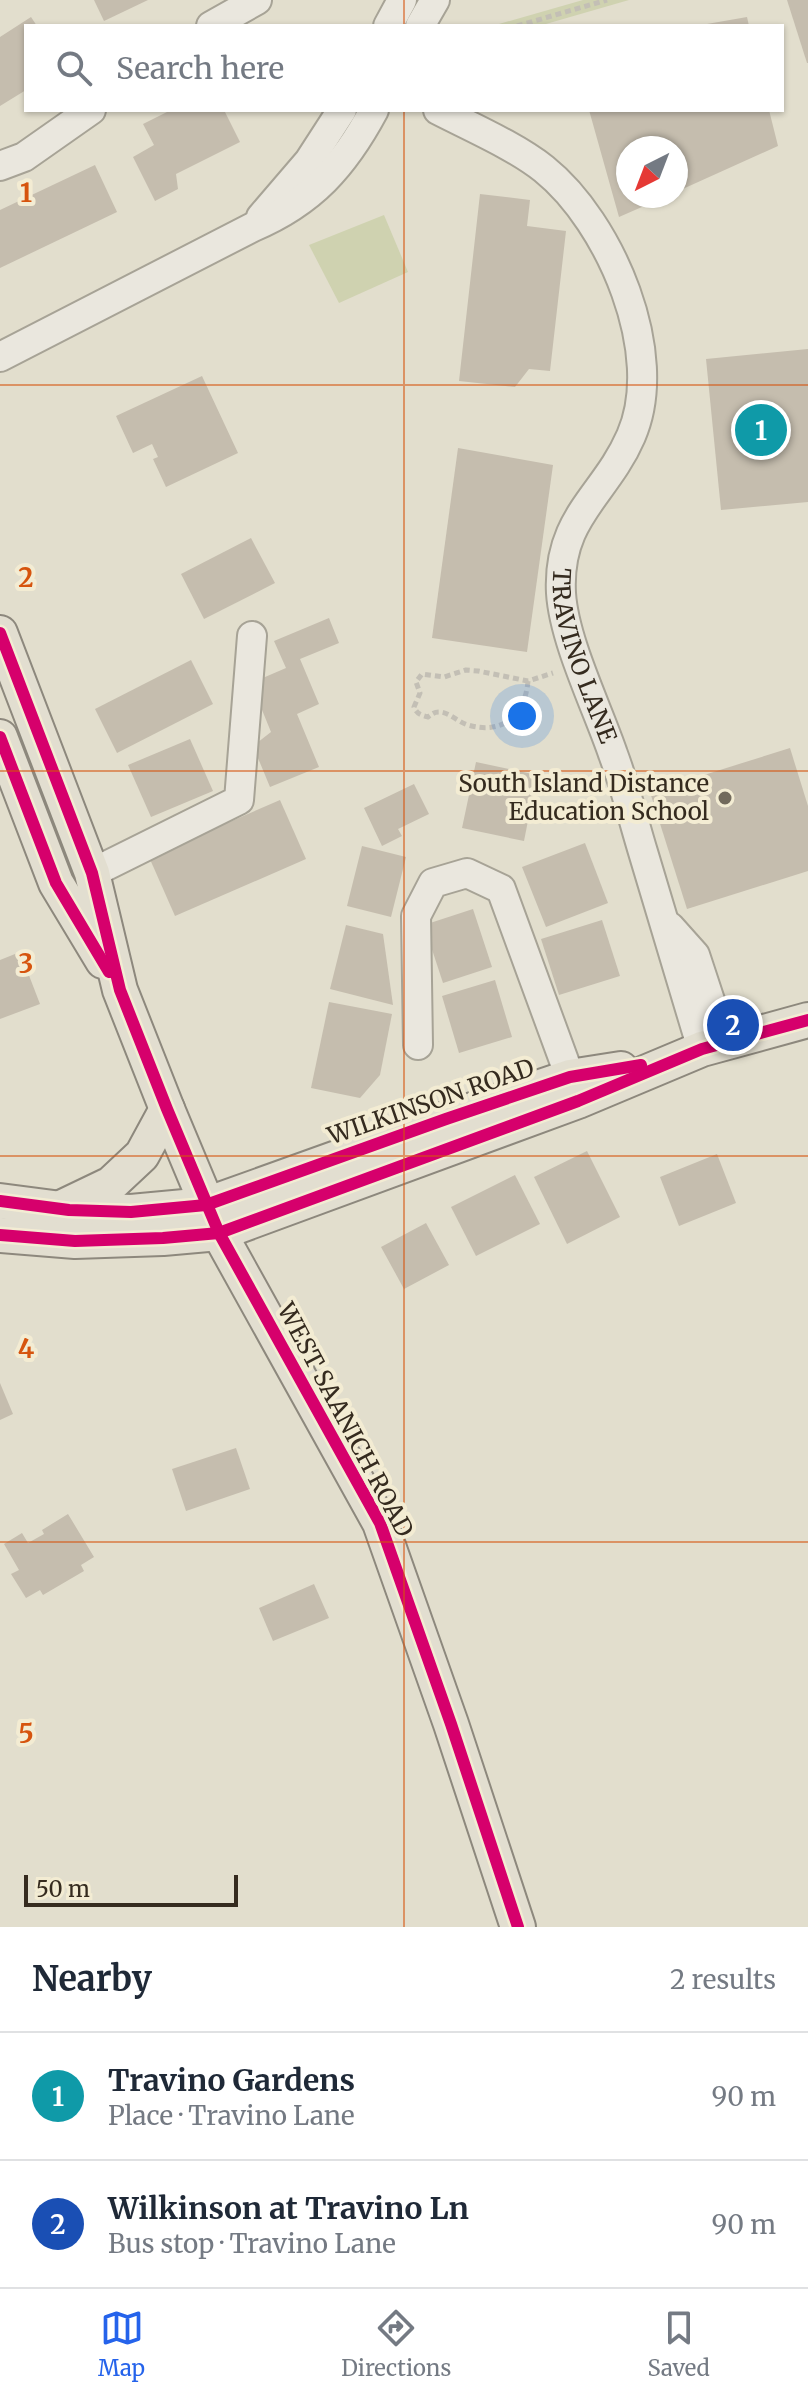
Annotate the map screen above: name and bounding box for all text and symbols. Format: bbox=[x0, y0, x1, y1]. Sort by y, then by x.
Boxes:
search box bbox=[24, 24, 784, 112]
icon: search bbox=[52, 46, 96, 90]
text: Search here bbox=[116, 49, 284, 87]
north arrow bbox=[616, 136, 688, 208]
text: 1 bbox=[20, 176, 32, 209]
pin: 1 bbox=[735, 400, 787, 460]
text: 2 bbox=[18, 561, 34, 594]
street label: TRAVINO LANE bbox=[545, 567, 624, 748]
your location bbox=[502, 696, 542, 736]
place label: South Island Distance Education School bbox=[458, 768, 709, 827]
marker: South Island Distance Education School bbox=[716, 789, 734, 807]
text: 3 bbox=[19, 947, 33, 980]
pin: 2 bbox=[707, 995, 759, 1055]
street label: WILKINSON ROAD bbox=[323, 1052, 538, 1152]
street label: WEST SAANICH ROAD bbox=[270, 1296, 420, 1542]
text: 4 bbox=[18, 1332, 35, 1365]
text: 5 bbox=[18, 1717, 34, 1750]
scale bar bbox=[24, 1871, 238, 1907]
text: 50 m bbox=[36, 1875, 90, 1903]
text: Nearby bbox=[32, 1958, 152, 2000]
text: 2 results bbox=[670, 1963, 776, 1996]
text: Travino Gardens bbox=[108, 2061, 355, 2099]
text: 1 bbox=[52, 2080, 64, 2113]
text: 90 m bbox=[712, 2080, 776, 2113]
text: Place · Travino Lane bbox=[108, 2099, 355, 2132]
text: Wilkinson at Travino Ln bbox=[108, 2189, 469, 2227]
text: 2 bbox=[50, 2208, 66, 2241]
text: 90 m bbox=[712, 2208, 776, 2241]
text: Bus stop · Travino Lane bbox=[108, 2227, 396, 2260]
tab: Map bbox=[98, 2306, 145, 2382]
tab: Directions bbox=[341, 2306, 451, 2382]
tab: Saved bbox=[648, 2306, 710, 2382]

